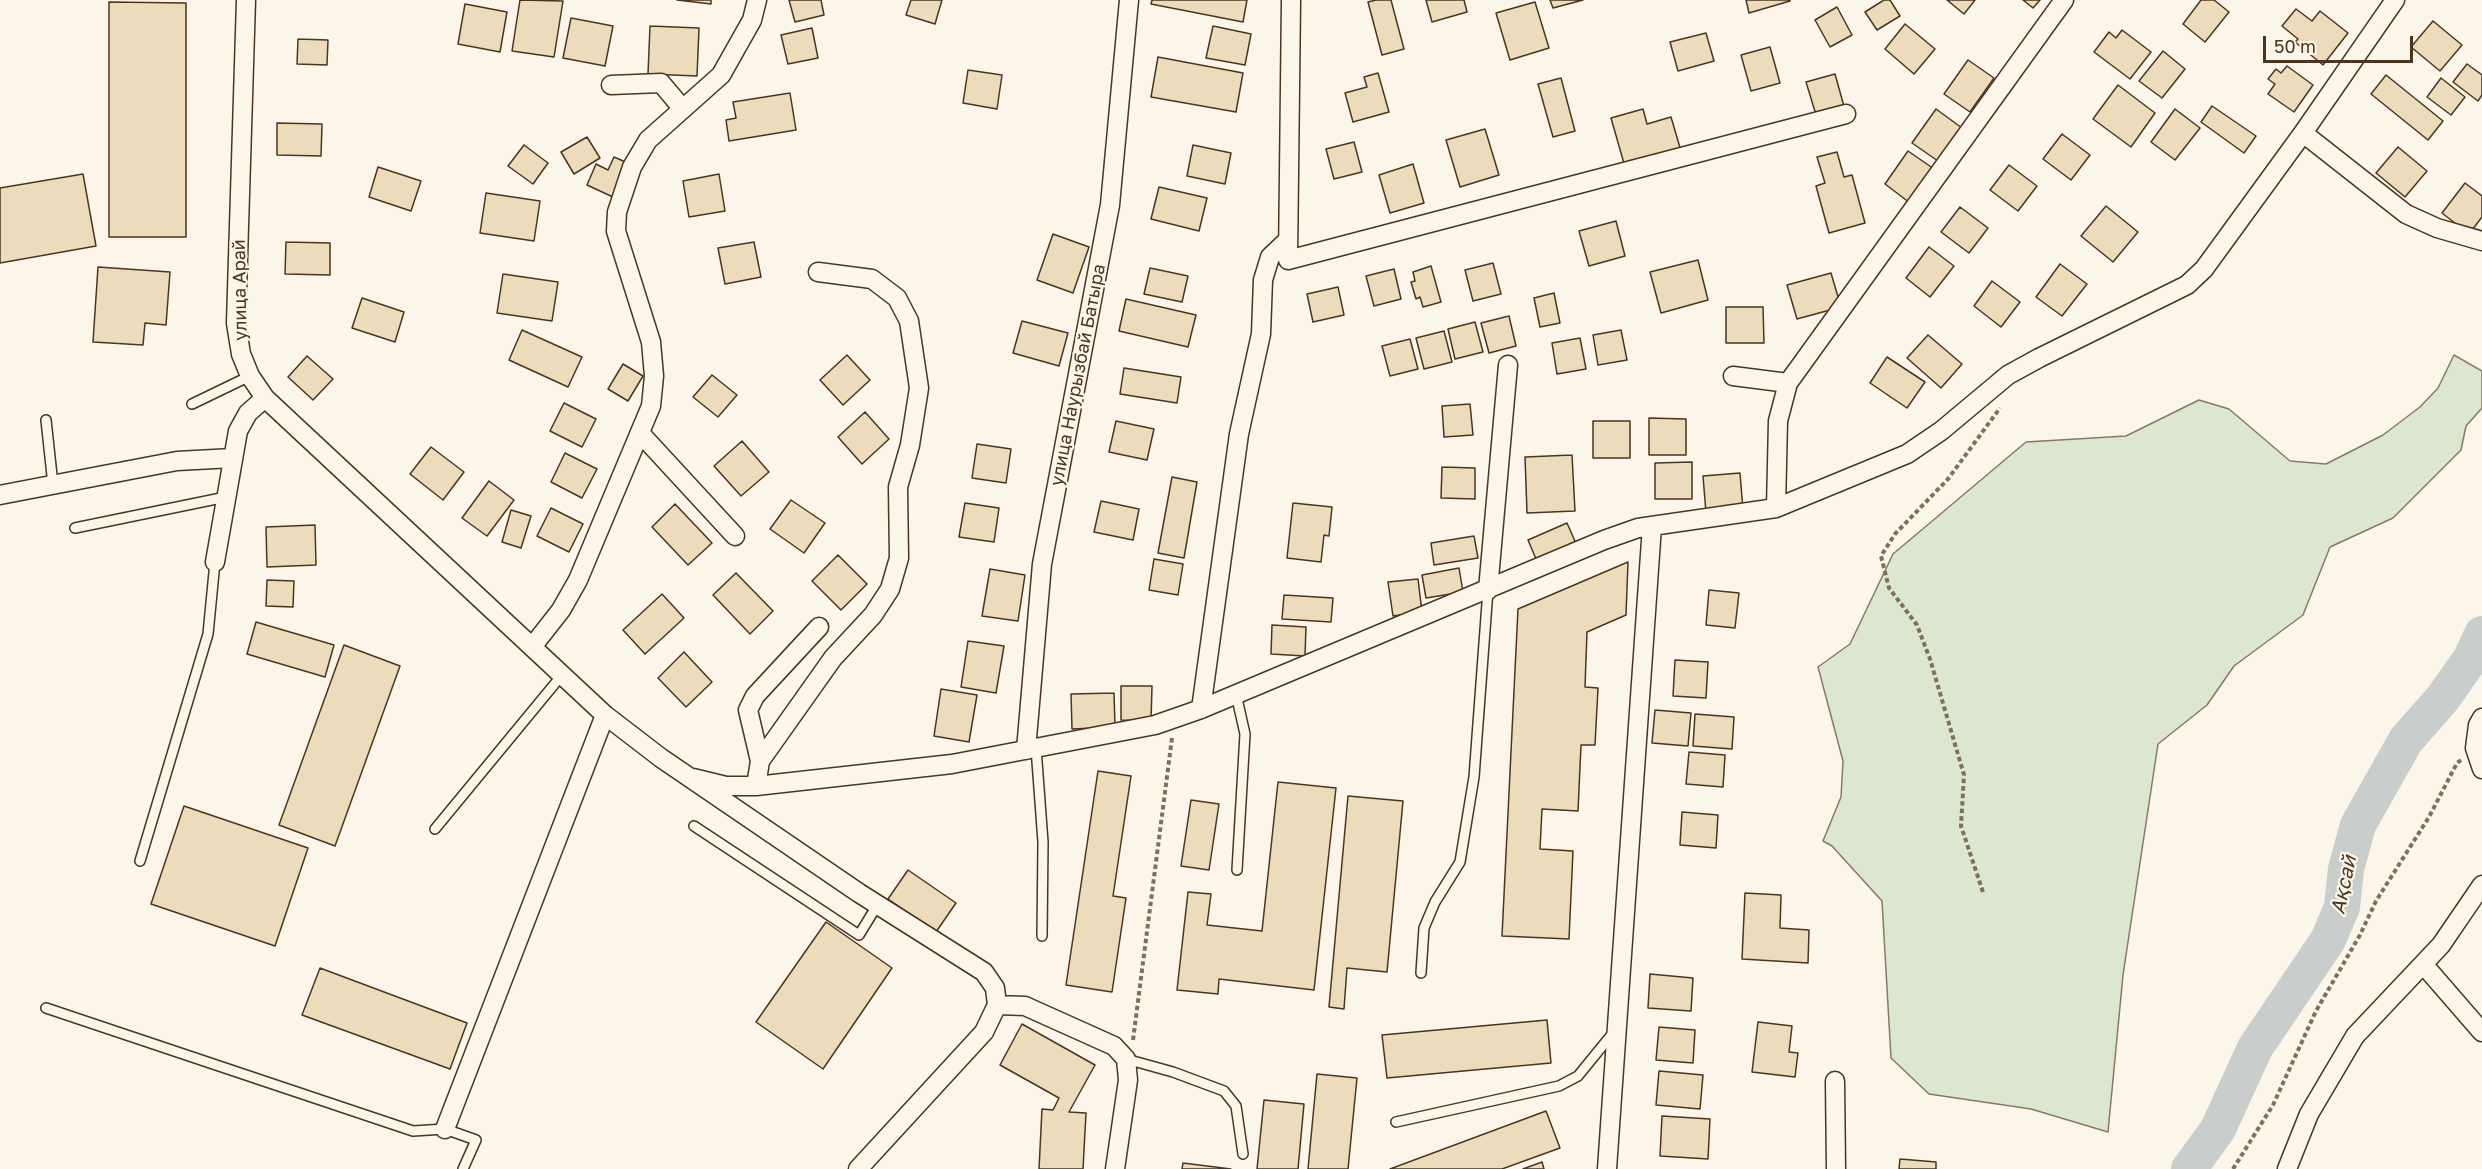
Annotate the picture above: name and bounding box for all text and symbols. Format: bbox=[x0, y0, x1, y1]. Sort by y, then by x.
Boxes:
scale bar bbox=[2266, 24, 2416, 62]
text: 50 m bbox=[2274, 35, 2316, 57]
street label: улица Арай bbox=[228, 239, 252, 341]
street label: улица Наурызбай Батыра bbox=[1046, 262, 1110, 488]
water label: Ақсай bbox=[2326, 854, 2362, 916]

